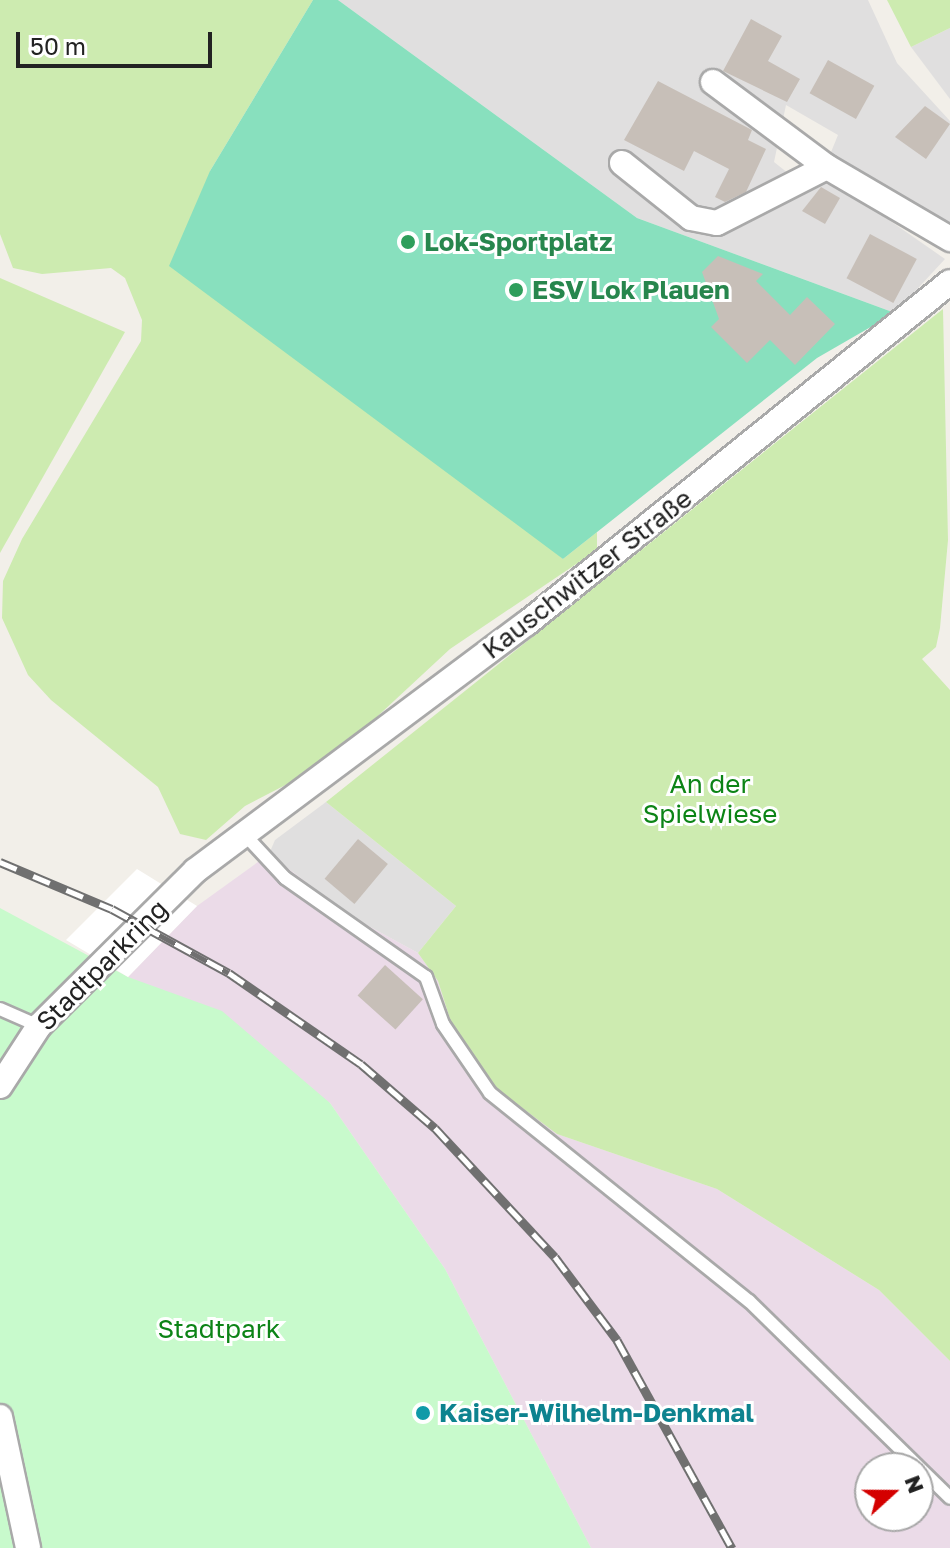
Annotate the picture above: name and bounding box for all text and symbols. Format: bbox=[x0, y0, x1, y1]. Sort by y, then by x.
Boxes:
scale bar bbox=[20, 16, 216, 66]
text: 50 m bbox=[30, 31, 86, 60]
place label: Lok-Sportplatz bbox=[424, 226, 612, 258]
marker: Lok-Sportplatz bbox=[399, 233, 417, 251]
place label: ESV Lok Plauen bbox=[532, 274, 730, 306]
marker: ESV Lok Plauen bbox=[507, 281, 525, 299]
street label: Kauschwitzer Straße bbox=[476, 483, 698, 665]
park label: An der Spielwiese bbox=[643, 768, 777, 830]
street label: Stadtparkring bbox=[30, 893, 174, 1037]
park label: Stadtpark bbox=[157, 1313, 281, 1345]
place label: Kaiser-Wilhelm-Denkmal bbox=[439, 1397, 754, 1429]
marker: Kaiser-Wilhelm-Denkmal bbox=[414, 1404, 432, 1422]
north arrow bbox=[854, 1452, 934, 1532]
text: N bbox=[899, 1471, 931, 1497]

